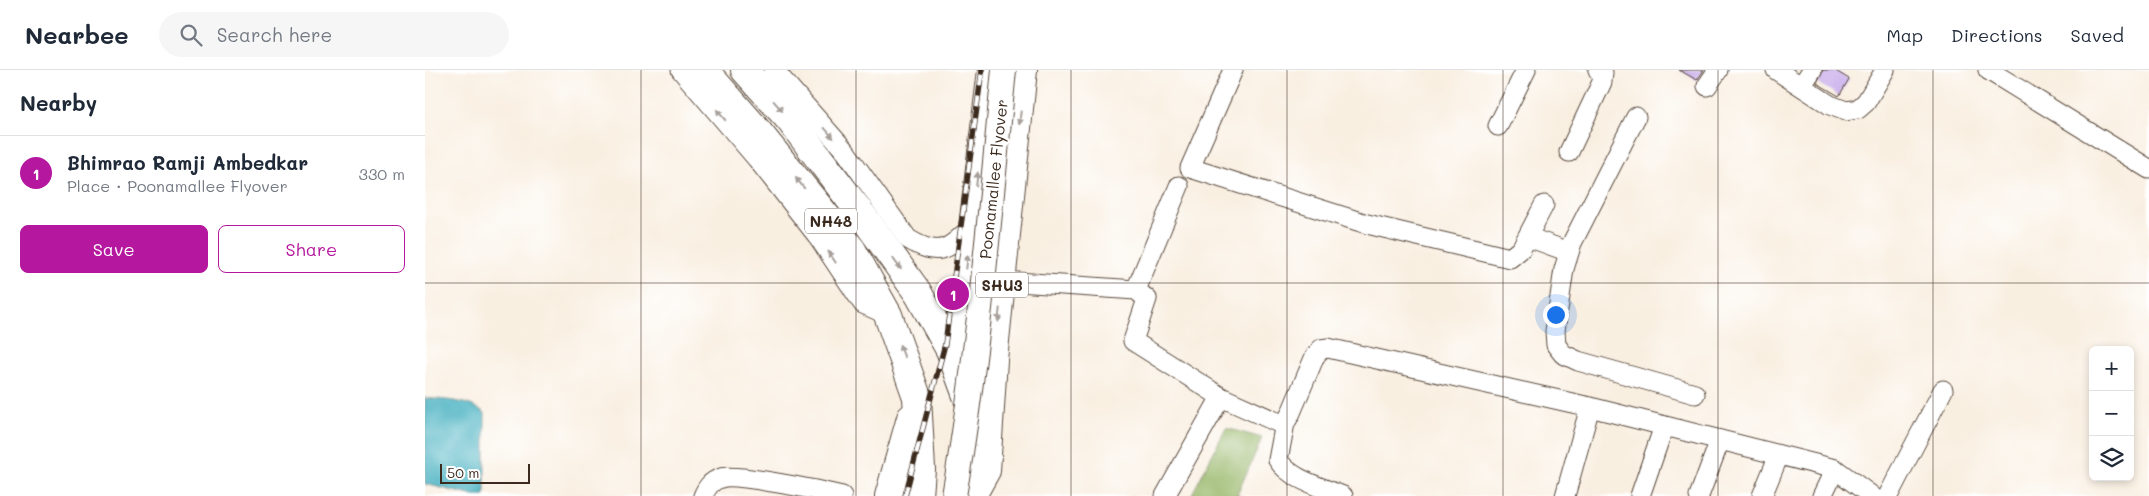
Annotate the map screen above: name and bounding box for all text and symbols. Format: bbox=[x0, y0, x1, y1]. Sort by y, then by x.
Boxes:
search box bbox=[159, 12, 509, 57]
text: Nearbee bbox=[25, 19, 129, 50]
icon: search bbox=[177, 21, 205, 49]
text: Search here bbox=[217, 22, 332, 47]
text: Map bbox=[1886, 23, 1923, 47]
text: Directions bbox=[1951, 23, 2043, 47]
text: Saved bbox=[2071, 23, 2124, 47]
text: Nearby bbox=[20, 89, 97, 116]
street label: Poonamallee Flyover bbox=[974, 98, 1012, 260]
one-way arrow bbox=[772, 100, 783, 113]
one-way arrow bbox=[716, 109, 727, 121]
one-way arrow bbox=[1016, 111, 1024, 127]
one-way arrow bbox=[823, 126, 835, 138]
text: Bhimrao Ramji Ambedkar bbox=[67, 150, 308, 175]
text: 1 bbox=[32, 163, 40, 184]
text: 330 m bbox=[359, 163, 405, 184]
one-way arrow bbox=[973, 171, 981, 187]
text: Place · Poonamallee Flyover bbox=[67, 175, 288, 196]
one-way arrow bbox=[794, 177, 805, 190]
road number: NH48 bbox=[805, 208, 857, 234]
button: Save bbox=[20, 225, 208, 273]
button: Share bbox=[218, 225, 405, 273]
one-way arrow bbox=[827, 250, 836, 264]
one-way arrow bbox=[963, 254, 971, 270]
one-way arrow bbox=[892, 257, 902, 271]
road number: SHU3 bbox=[976, 272, 1028, 298]
pin: 1 bbox=[937, 275, 969, 313]
your location bbox=[1543, 302, 1569, 328]
one-way arrow bbox=[995, 307, 1003, 323]
one-way arrow bbox=[897, 344, 905, 358]
map controls bbox=[2089, 346, 2134, 481]
button: + bbox=[2089, 346, 2134, 391]
button: − bbox=[2089, 391, 2134, 436]
button: layers bbox=[2089, 436, 2134, 481]
scale bar bbox=[440, 461, 530, 484]
text: 50 m bbox=[447, 463, 479, 482]

